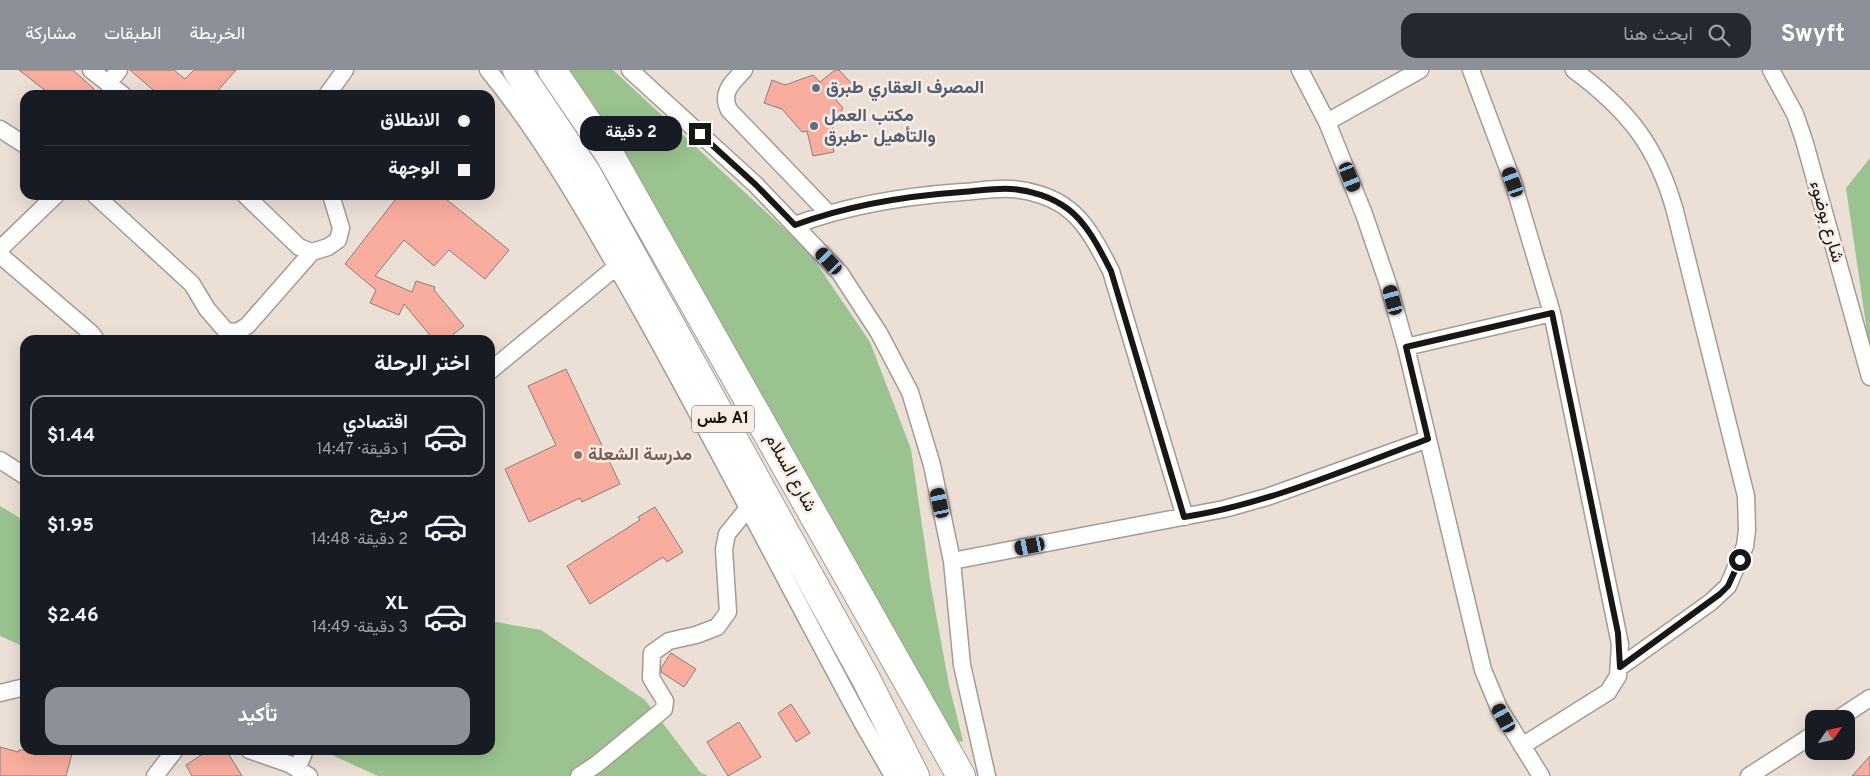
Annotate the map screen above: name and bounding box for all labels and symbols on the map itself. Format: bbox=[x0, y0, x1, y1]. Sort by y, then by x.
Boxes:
place label: المصرف العقاري طبرق bbox=[826, 77, 984, 102]
marker: المصرف العقاري طبرق bbox=[810, 82, 822, 94]
place label: مكتب العمل والتأهيل -طبرق bbox=[824, 105, 936, 149]
callout: 2 دقيقة bbox=[580, 116, 682, 152]
marker: مكتب العمل والتأهيل -طبرق bbox=[808, 120, 820, 132]
route end bbox=[689, 123, 711, 145]
car bbox=[1337, 160, 1362, 194]
car bbox=[1500, 165, 1525, 199]
street label: شارع بوضوء bbox=[1803, 178, 1849, 266]
car bbox=[813, 245, 844, 277]
car bbox=[1381, 284, 1404, 316]
road number: طس A1 bbox=[692, 406, 754, 432]
street label: شارع السلام bbox=[759, 430, 821, 516]
place label: مدرسة الشعلة bbox=[588, 444, 692, 467]
marker: مدرسة الشعلة bbox=[572, 449, 584, 461]
car bbox=[929, 487, 950, 519]
car bbox=[1013, 536, 1046, 556]
route start bbox=[1729, 549, 1751, 571]
car bbox=[1490, 701, 1517, 735]
north arrow bbox=[1805, 710, 1855, 760]

